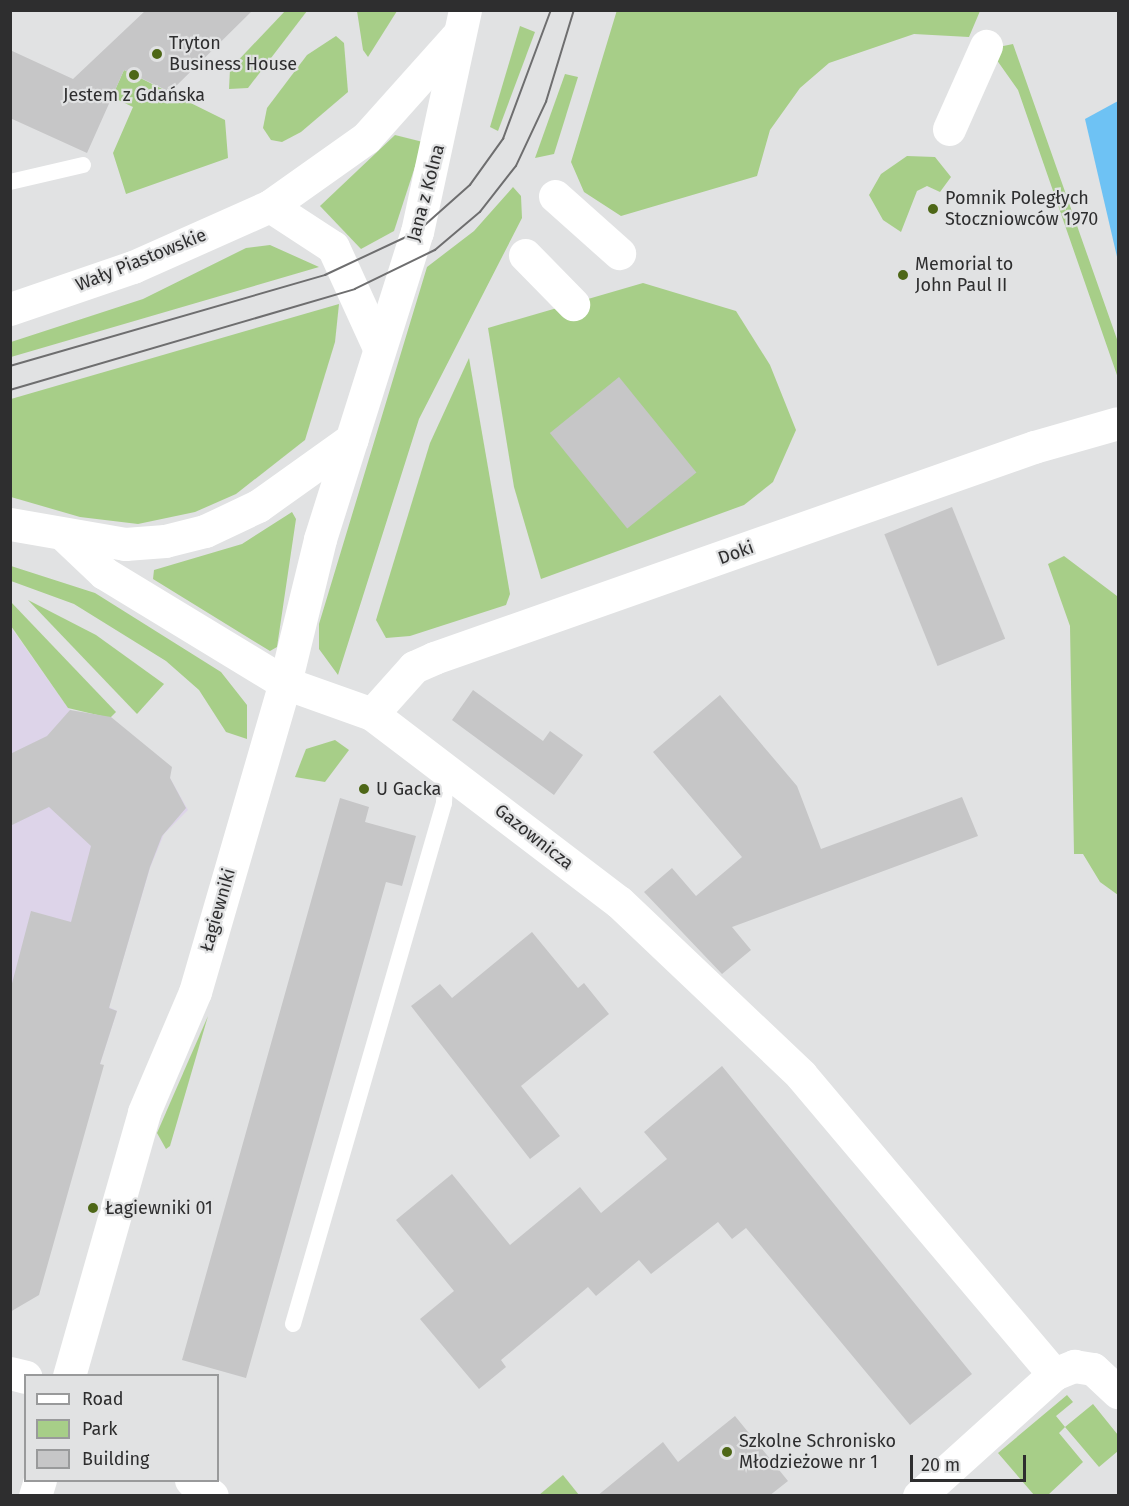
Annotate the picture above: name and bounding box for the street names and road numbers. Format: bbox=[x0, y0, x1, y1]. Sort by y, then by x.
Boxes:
street label: Jana z Kolna bbox=[403, 142, 449, 244]
street label: Wały Piastowskie bbox=[73, 224, 209, 296]
street label: Doki bbox=[715, 537, 757, 569]
street label: Gazownicza bbox=[490, 800, 578, 874]
street label: Łagiewniki bbox=[196, 866, 240, 954]

